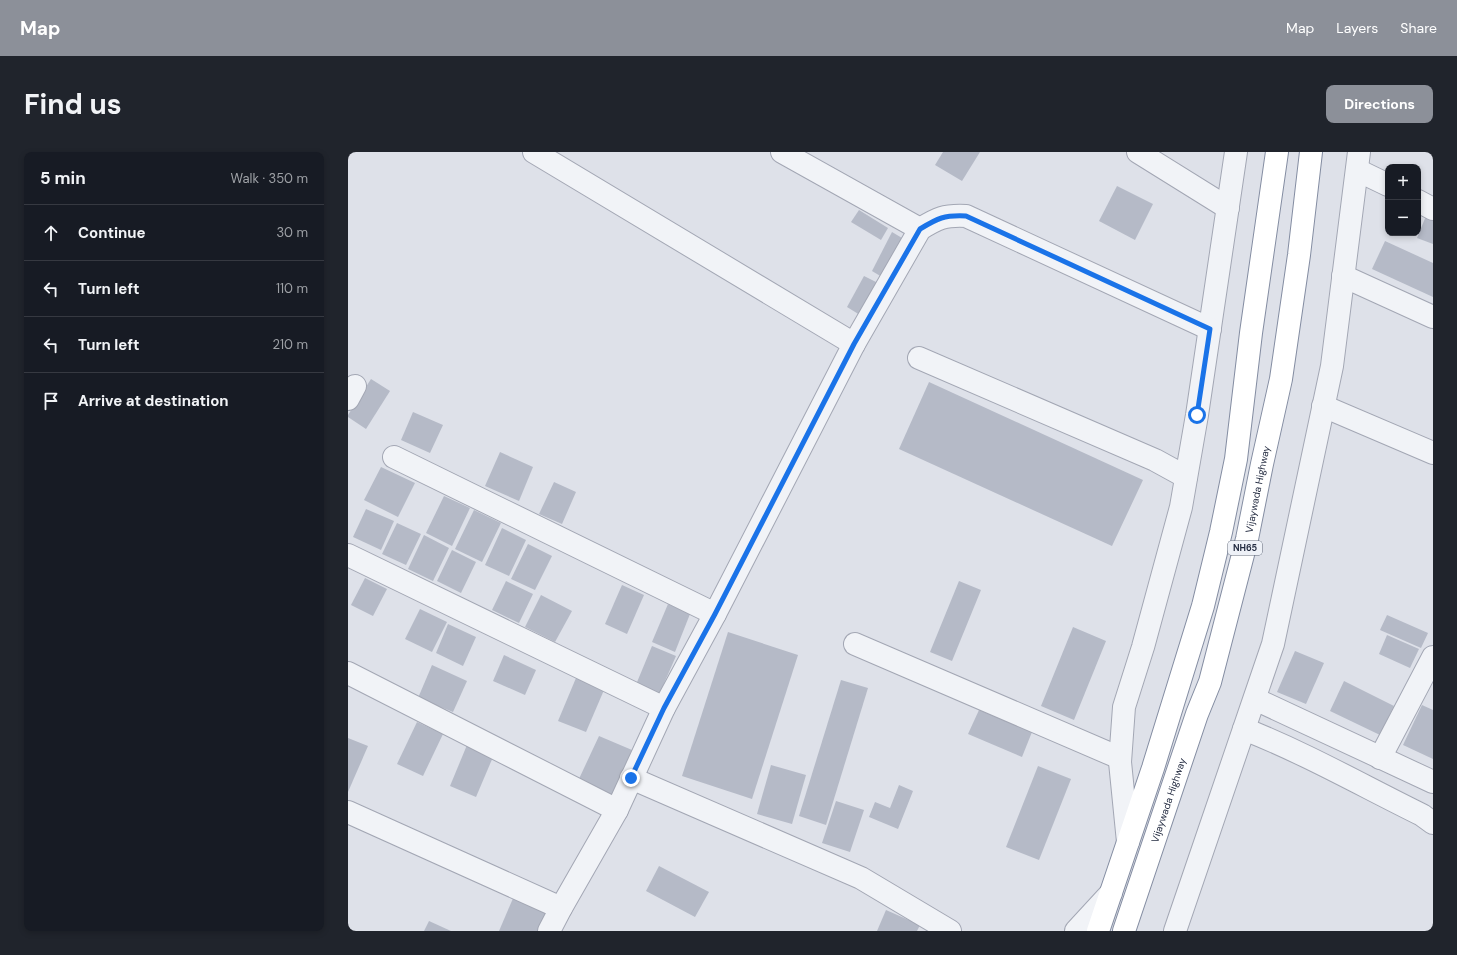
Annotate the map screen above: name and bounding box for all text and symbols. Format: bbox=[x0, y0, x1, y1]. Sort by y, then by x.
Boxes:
text: Map bbox=[20, 16, 60, 41]
text: Map bbox=[1286, 19, 1314, 37]
text: Layers bbox=[1336, 19, 1378, 37]
text: Share bbox=[1400, 19, 1437, 37]
button: Directions bbox=[1326, 85, 1433, 123]
text: Find us bbox=[24, 86, 122, 123]
map controls bbox=[1385, 164, 1421, 236]
button: + bbox=[1385, 164, 1421, 200]
text: 5 min bbox=[40, 167, 86, 189]
text: Walk · 350 m bbox=[230, 170, 308, 187]
button: − bbox=[1385, 200, 1421, 236]
icon: ahead bbox=[40, 222, 62, 244]
text: Continue bbox=[78, 223, 146, 243]
text: 30 m bbox=[276, 224, 308, 241]
icon: left bbox=[40, 278, 62, 300]
text: Turn left bbox=[78, 279, 139, 299]
text: 110 m bbox=[276, 280, 308, 297]
icon: left bbox=[40, 334, 62, 356]
text: Turn left bbox=[78, 335, 139, 355]
text: 210 m bbox=[273, 336, 308, 353]
icon: arrive bbox=[40, 390, 62, 412]
text: Arrive at destination bbox=[78, 391, 229, 411]
route start bbox=[1188, 406, 1206, 424]
street label: Vijaywada Highway bbox=[1242, 444, 1272, 534]
road number: NH65 bbox=[1228, 541, 1262, 555]
street label: Vijaywada Highway bbox=[1148, 756, 1188, 844]
route end bbox=[622, 769, 640, 787]

